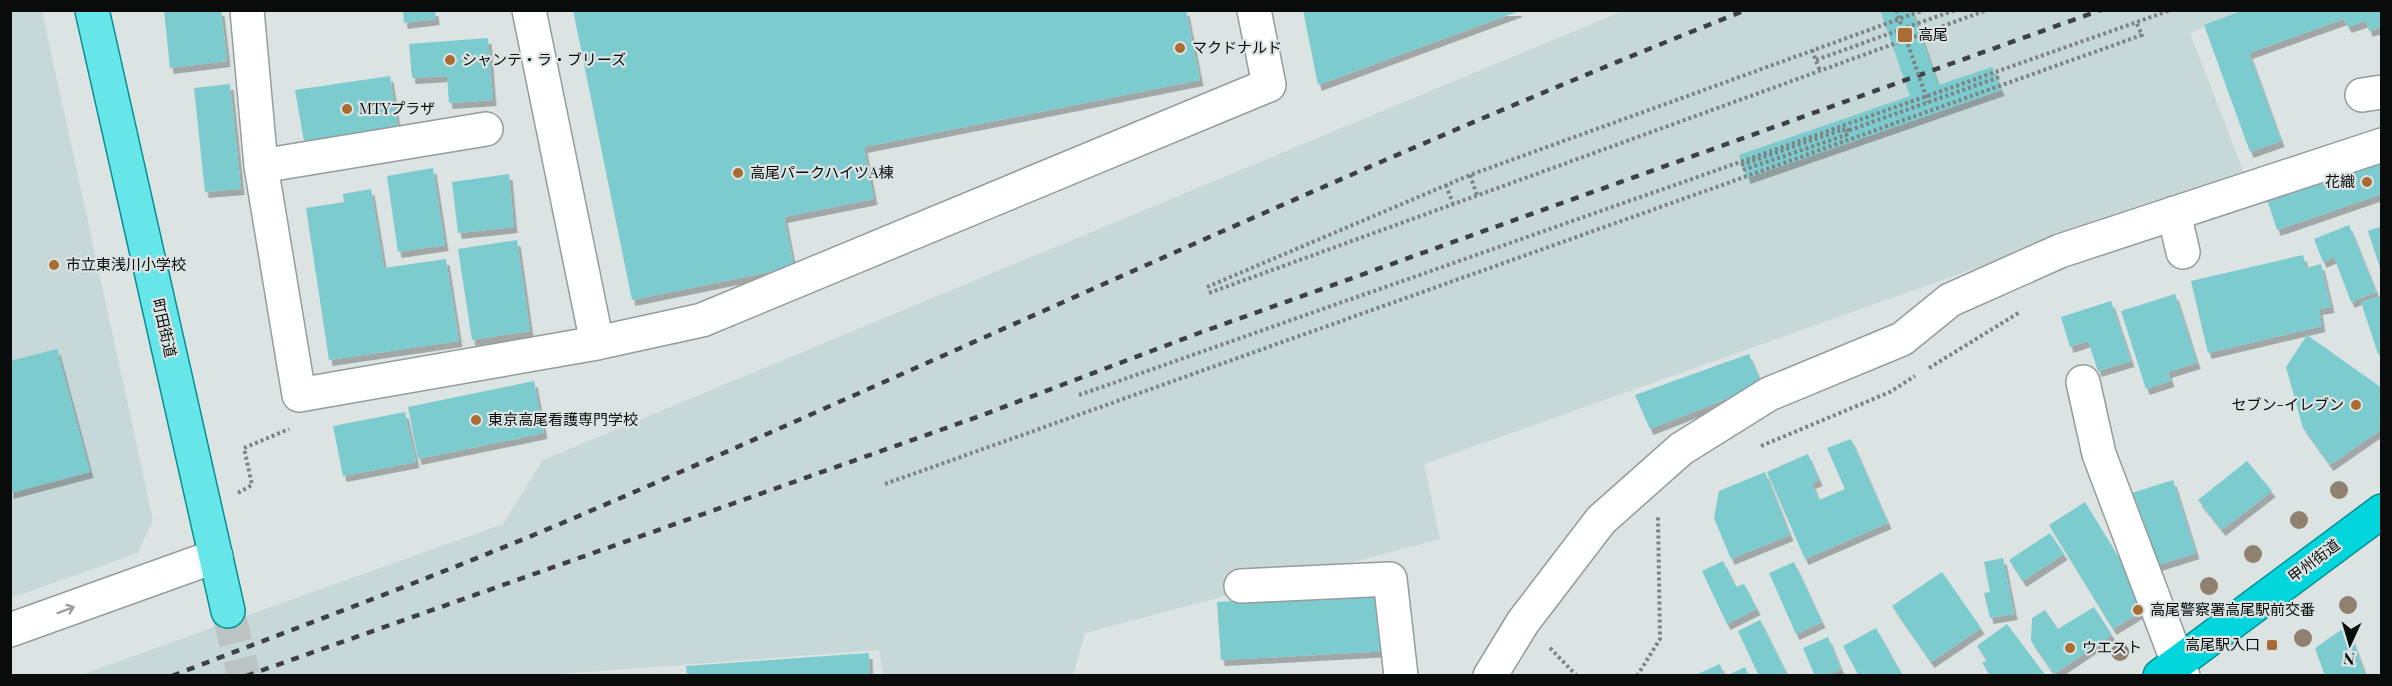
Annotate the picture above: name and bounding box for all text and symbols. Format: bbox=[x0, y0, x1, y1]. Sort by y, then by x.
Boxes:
place label: 高尾 bbox=[1918, 24, 1948, 44]
marker: 高尾 bbox=[1896, 26, 1914, 44]
place label: マクドナルド bbox=[1192, 37, 1282, 57]
marker: マクドナルド bbox=[1173, 41, 1187, 55]
place label: シャンテ・ラ・ブリーズ bbox=[462, 49, 626, 69]
marker: シャンテ・ラ・ブリーズ bbox=[443, 53, 457, 67]
place label: MTYプラザ bbox=[359, 98, 435, 118]
marker: MTYプラザ bbox=[340, 102, 354, 116]
place label: 高尾パークハイツA棟 bbox=[750, 162, 893, 182]
marker: 高尾パークハイツA棟 bbox=[731, 166, 745, 180]
place label: 花織 bbox=[2325, 171, 2355, 191]
marker: 花織 bbox=[2360, 175, 2374, 189]
place label: 市立東浅川小学校 bbox=[66, 254, 186, 274]
marker: 市立東浅川小学校 bbox=[47, 258, 61, 272]
street label: 町田街道 bbox=[148, 296, 181, 359]
place label: セブン-イレブン bbox=[2232, 394, 2344, 414]
marker: セブン-イレブン bbox=[2349, 398, 2363, 412]
place label: 東京高尾看護専門学校 bbox=[488, 409, 638, 429]
marker: 東京高尾看護専門学校 bbox=[469, 413, 483, 427]
street label: 甲州街道 bbox=[2283, 534, 2343, 586]
place label: 高尾警察署高尾駅前交番 bbox=[2150, 599, 2315, 619]
marker: 高尾警察署高尾駅前交番 bbox=[2131, 603, 2145, 617]
one-way arrow bbox=[56, 604, 74, 615]
north arrow bbox=[2320, 614, 2380, 674]
place label: 高尾駅入口 bbox=[2185, 634, 2260, 654]
place label: ウエスト bbox=[2082, 637, 2142, 657]
marker: 高尾駅入口 bbox=[2265, 638, 2279, 652]
marker: ウエスト bbox=[2063, 641, 2077, 655]
text: N bbox=[2342, 649, 2355, 670]

